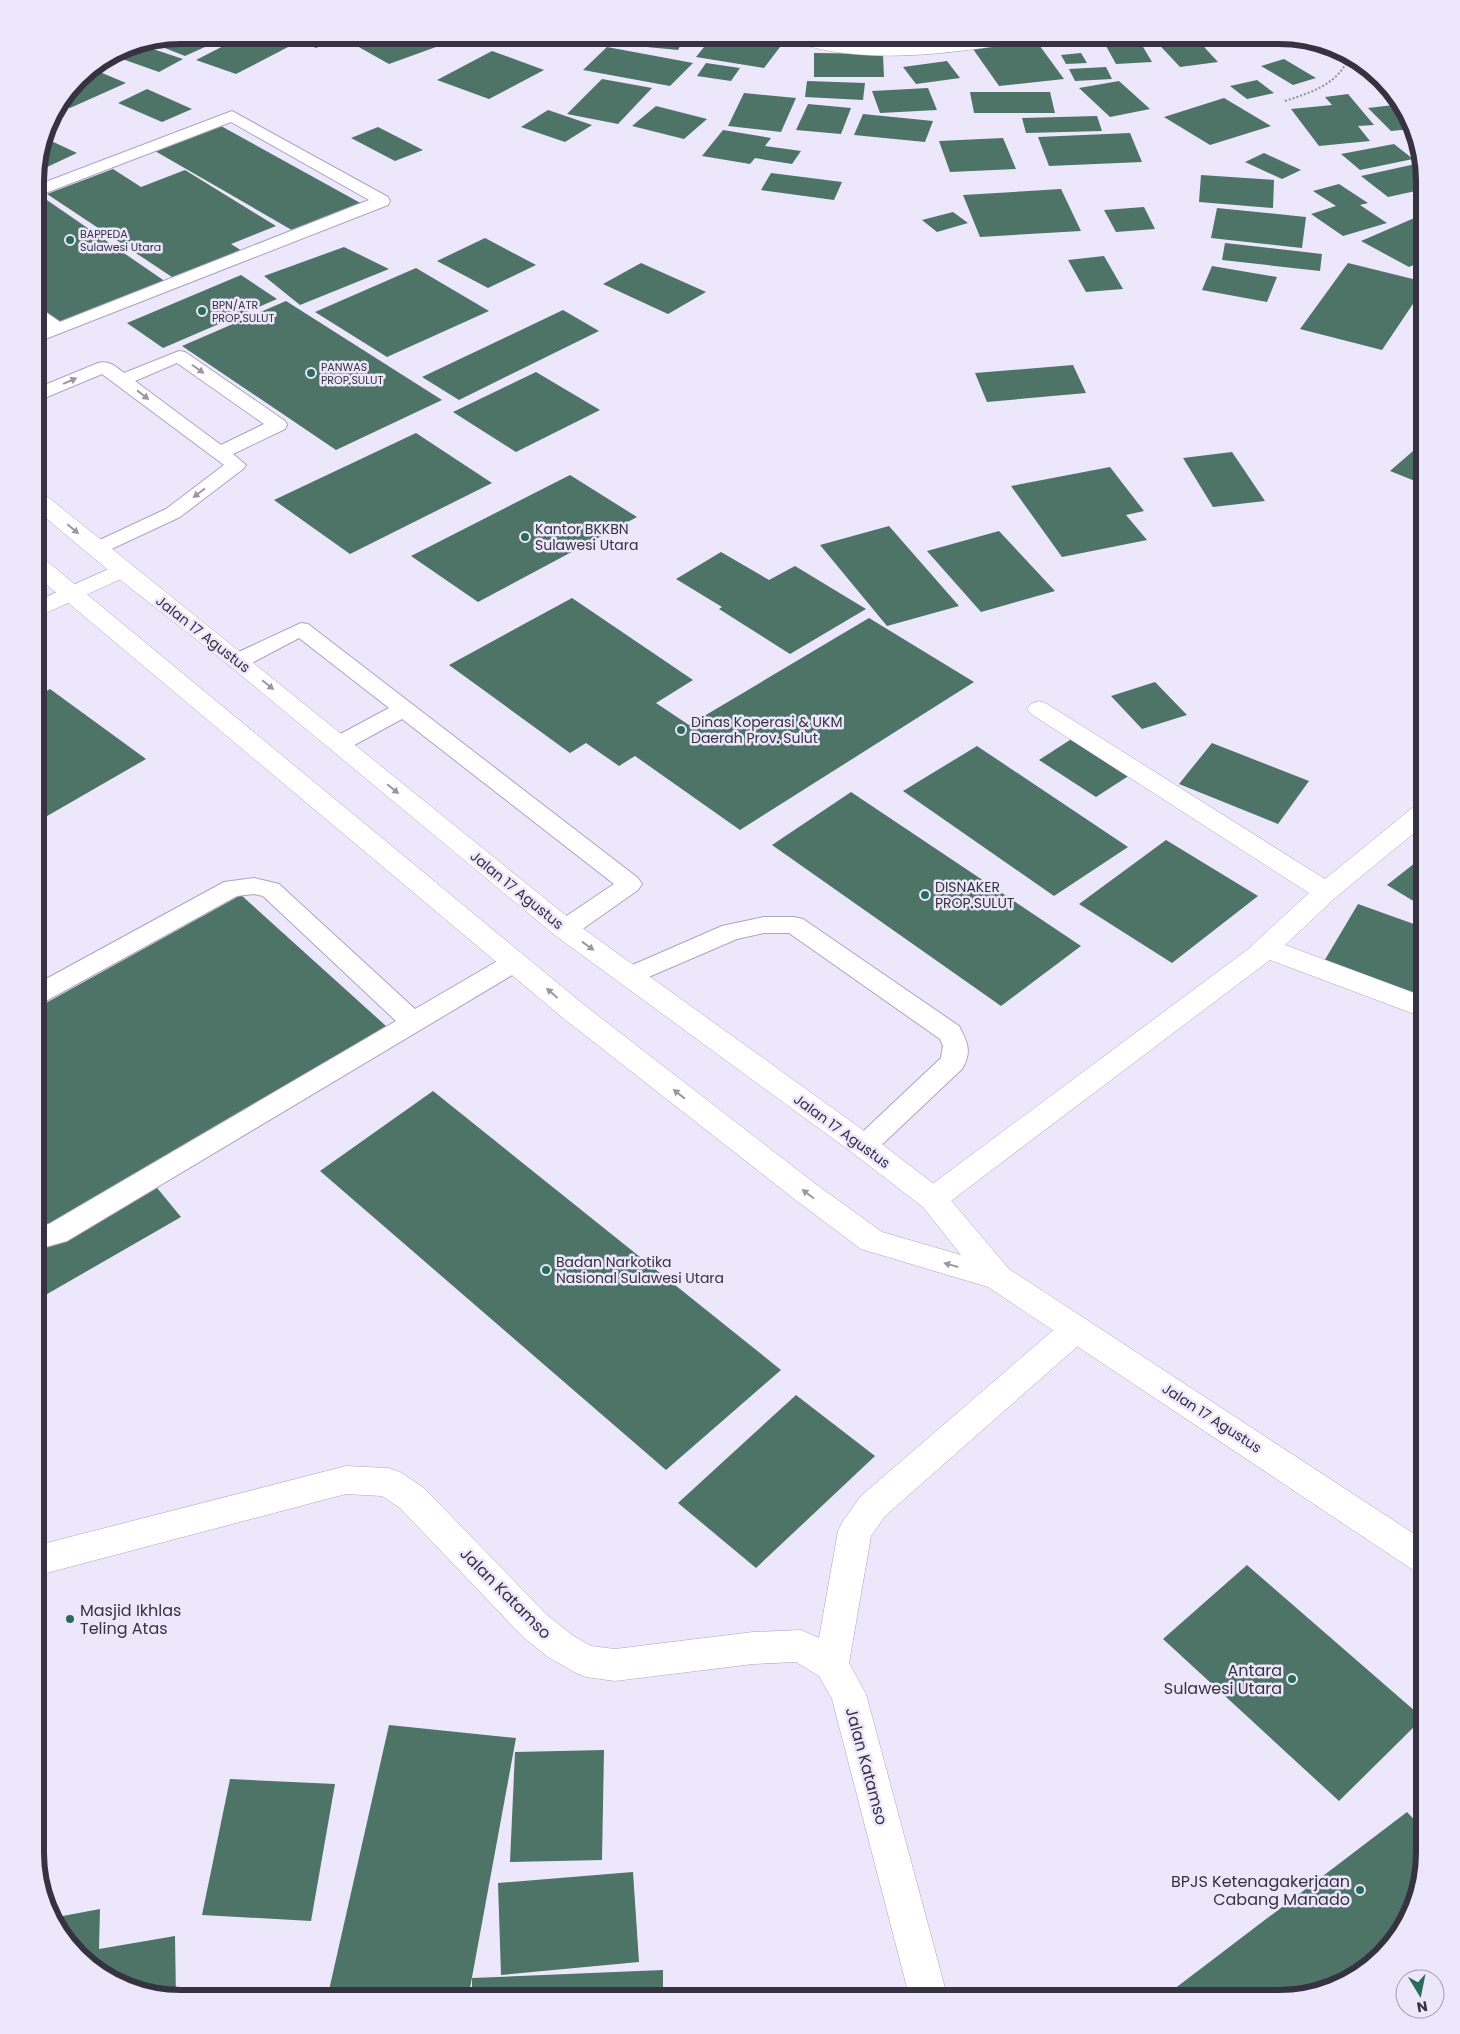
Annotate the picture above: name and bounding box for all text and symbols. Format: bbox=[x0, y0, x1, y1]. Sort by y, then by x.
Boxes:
place label: BAPPEDA Sulawesi Utara bbox=[80, 226, 161, 255]
marker: BAPPEDA Sulawesi Utara bbox=[64, 234, 76, 246]
place label: BPN/ATR PROP.SULUT bbox=[212, 297, 274, 326]
marker: BPN/ATR PROP.SULUT bbox=[196, 305, 208, 317]
place label: PANWAS PROP.SULUT bbox=[321, 359, 383, 388]
one-way arrow bbox=[191, 364, 205, 374]
marker: PANWAS PROP.SULUT bbox=[305, 367, 317, 379]
one-way arrow bbox=[63, 377, 77, 385]
one-way arrow bbox=[136, 390, 150, 400]
one-way arrow bbox=[192, 488, 206, 498]
place label: Kantor BKKBN Sulawesi Utara bbox=[535, 519, 638, 555]
one-way arrow bbox=[66, 524, 79, 535]
marker: Kantor BKKBN Sulawesi Utara bbox=[519, 531, 531, 543]
street label: Jalan 17 Agustus bbox=[152, 591, 254, 677]
one-way arrow bbox=[261, 680, 274, 691]
place label: Dinas Koperasi & UKM Daerah Prov. Sulut bbox=[691, 712, 842, 748]
marker: Dinas Koperasi & UKM Daerah Prov. Sulut bbox=[675, 724, 687, 736]
one-way arrow bbox=[387, 783, 400, 794]
street label: Jalan 17 Agustus bbox=[466, 846, 568, 934]
place label: DISNAKER PROP.SULUT bbox=[935, 877, 1015, 913]
marker: DISNAKER PROP.SULUT bbox=[919, 889, 931, 901]
one-way arrow bbox=[581, 940, 594, 951]
one-way arrow bbox=[545, 988, 558, 999]
one-way arrow bbox=[673, 1089, 686, 1100]
street label: Jalan 17 Agustus bbox=[790, 1089, 894, 1173]
one-way arrow bbox=[802, 1188, 815, 1199]
place label: Badan Narkotika Nasional Sulawesi Utara bbox=[556, 1252, 724, 1288]
one-way arrow bbox=[944, 1260, 959, 1268]
marker: Badan Narkotika Nasional Sulawesi Utara bbox=[540, 1264, 552, 1276]
street label: Jalan 17 Agustus bbox=[1158, 1378, 1266, 1458]
street label: Jalan Katamso bbox=[455, 1543, 556, 1644]
place label: Masjid Ikhlas Teling Atas bbox=[80, 1599, 181, 1640]
marker: Masjid Ikhlas Teling Atas bbox=[64, 1613, 76, 1625]
place label: Antara Sulawesi Utara bbox=[1164, 1659, 1282, 1700]
marker: Antara Sulawesi Utara bbox=[1286, 1673, 1298, 1685]
street label: Jalan Katamso bbox=[840, 1705, 893, 1827]
place label: BPJS Ketenagakerjaan Cabang Manado bbox=[1171, 1870, 1350, 1911]
marker: BPJS Ketenagakerjaan Cabang Manado bbox=[1354, 1884, 1366, 1896]
north arrow bbox=[1395, 1969, 1445, 2019]
text: N bbox=[1415, 1996, 1429, 2018]

